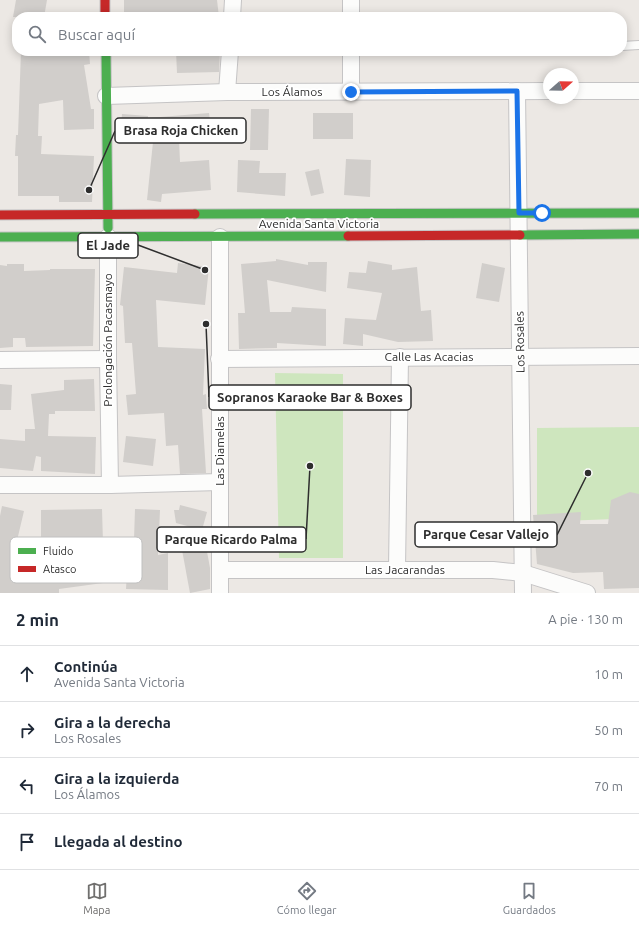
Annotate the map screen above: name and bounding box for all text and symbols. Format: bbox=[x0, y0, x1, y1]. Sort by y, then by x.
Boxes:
search box bbox=[12, 12, 627, 56]
icon: search bbox=[26, 23, 48, 45]
text: Buscar aquí bbox=[58, 26, 135, 43]
north arrow bbox=[543, 68, 579, 104]
route end bbox=[342, 83, 360, 101]
street label: Los Álamos bbox=[262, 85, 322, 98]
callout: Brasa Roja Chicken bbox=[115, 118, 246, 143]
text: Brasa Roja Chicken bbox=[124, 123, 238, 137]
route start bbox=[533, 204, 551, 222]
street label: Avenida Santa Victoria bbox=[259, 217, 379, 230]
callout: El Jade bbox=[78, 233, 138, 258]
text: El Jade bbox=[86, 238, 130, 252]
street label: Prolongación Pacasmayo bbox=[101, 273, 114, 407]
street label: Los Rosales bbox=[512, 311, 527, 373]
street label: Calle Las Acacias bbox=[385, 350, 473, 363]
callout: Sopranos Karaoke Bar & Boxes bbox=[209, 385, 411, 410]
text: Sopranos Karaoke Bar & Boxes bbox=[217, 390, 403, 404]
street label: Las Diamelas bbox=[213, 416, 226, 486]
callout: Parque Cesar Vallejo bbox=[415, 522, 557, 547]
callout: Parque Ricardo Palma bbox=[157, 527, 306, 552]
text: Parque Cesar Vallejo bbox=[423, 527, 549, 541]
text: Parque Ricardo Palma bbox=[165, 532, 297, 546]
legend bbox=[10, 537, 142, 583]
text: Fluido bbox=[43, 545, 74, 557]
text: Atasco bbox=[43, 563, 76, 575]
street label: Las Jacarandas bbox=[365, 563, 445, 576]
text: 2 min bbox=[16, 610, 59, 629]
text: A pie · 130 m bbox=[548, 612, 623, 626]
text: Continúa bbox=[54, 658, 118, 675]
icon: ahead bbox=[16, 663, 38, 685]
text: 10 m bbox=[594, 667, 623, 681]
text: Avenida Santa Victoria bbox=[54, 675, 185, 689]
text: Gira a la derecha bbox=[54, 714, 171, 731]
icon: right bbox=[16, 719, 38, 741]
text: 50 m bbox=[594, 723, 623, 737]
text: Los Rosales bbox=[54, 731, 121, 745]
text: Gira a la izquierda bbox=[54, 770, 180, 787]
icon: left bbox=[16, 775, 38, 797]
text: 70 m bbox=[594, 779, 623, 793]
text: Los Álamos bbox=[54, 787, 120, 801]
icon: arrive bbox=[16, 831, 38, 853]
text: Llegada al destino bbox=[54, 833, 183, 850]
tab: Mapa bbox=[83, 880, 110, 916]
tab: Cómo llegar bbox=[277, 880, 336, 916]
tab: Guardados bbox=[503, 880, 556, 916]

